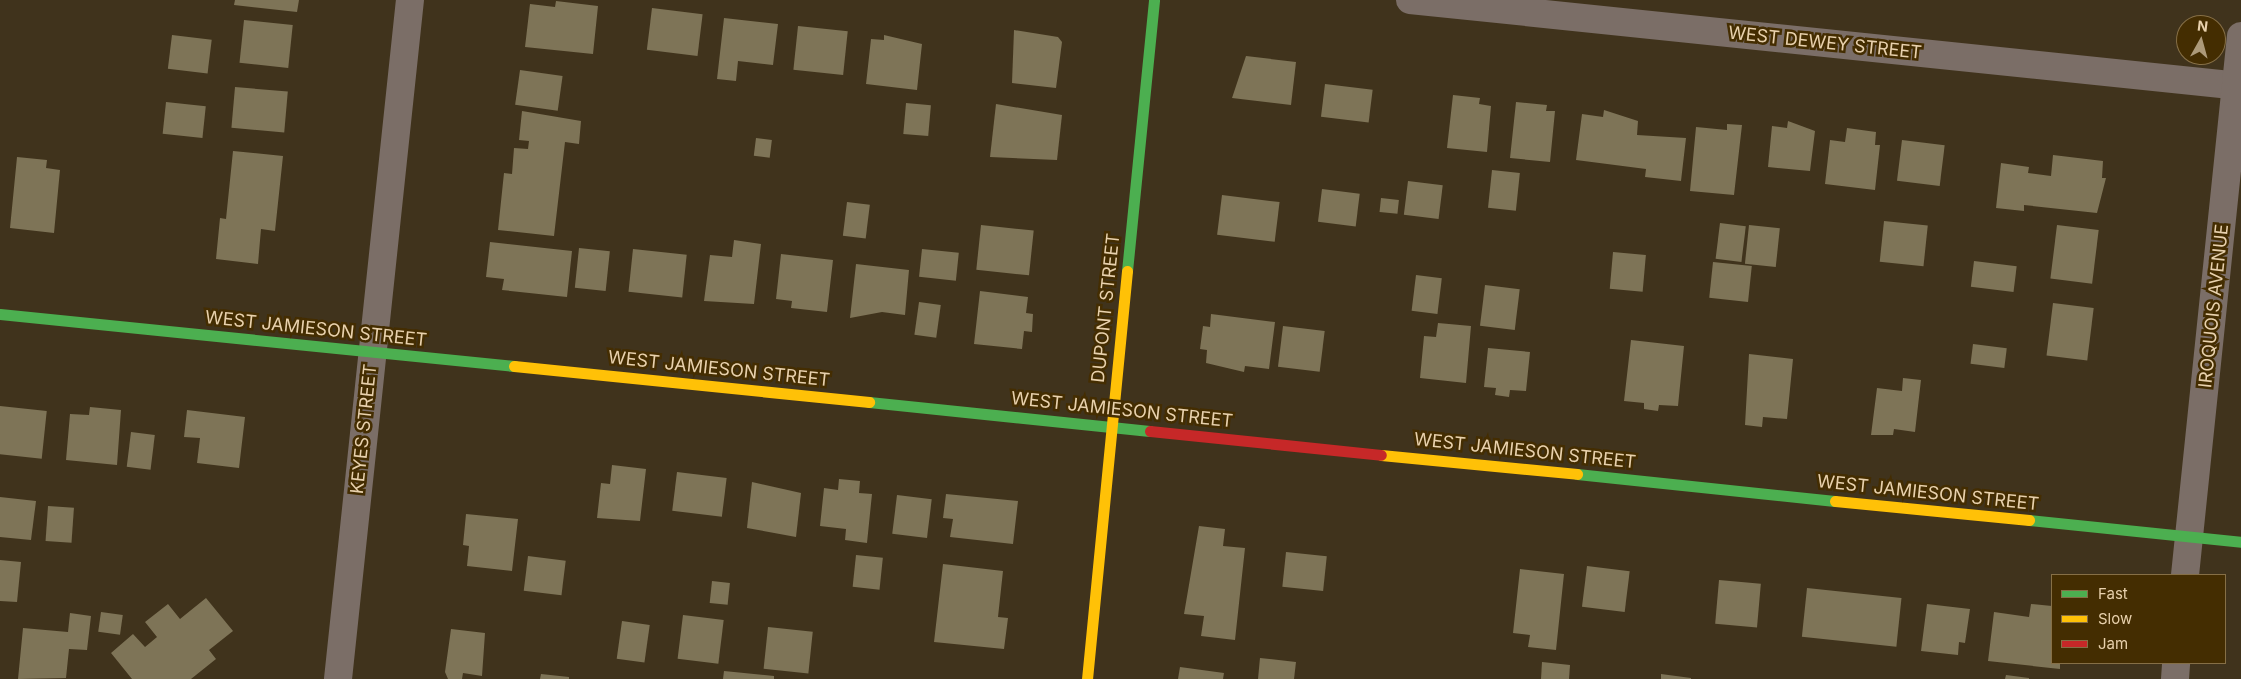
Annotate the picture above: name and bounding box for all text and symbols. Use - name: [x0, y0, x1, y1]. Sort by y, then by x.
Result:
- north arrow: [2176, 15, 2226, 65]
- text: N: [2196, 17, 2209, 35]
- street label: WEST DEWEY STREET: [1727, 22, 1923, 64]
- street label: IROQUOIS AVENUE: [2195, 223, 2233, 389]
- street label: DUPONT STREET: [1087, 232, 1125, 384]
- street label: WEST JAMIESON STREET: [204, 307, 428, 351]
- street label: WEST JAMIESON STREET: [607, 347, 831, 391]
- street label: KEYES STREET: [346, 363, 382, 495]
- street label: WEST JAMIESON STREET: [1010, 388, 1234, 432]
- street label: WEST JAMIESON STREET: [1413, 429, 1637, 473]
- street label: WEST JAMIESON STREET: [1816, 471, 2040, 515]
- legend: [2051, 574, 2226, 664]
- text: Fast: [2098, 584, 2128, 603]
- text: Slow: [2098, 609, 2132, 628]
- text: Jam: [2098, 634, 2128, 653]

